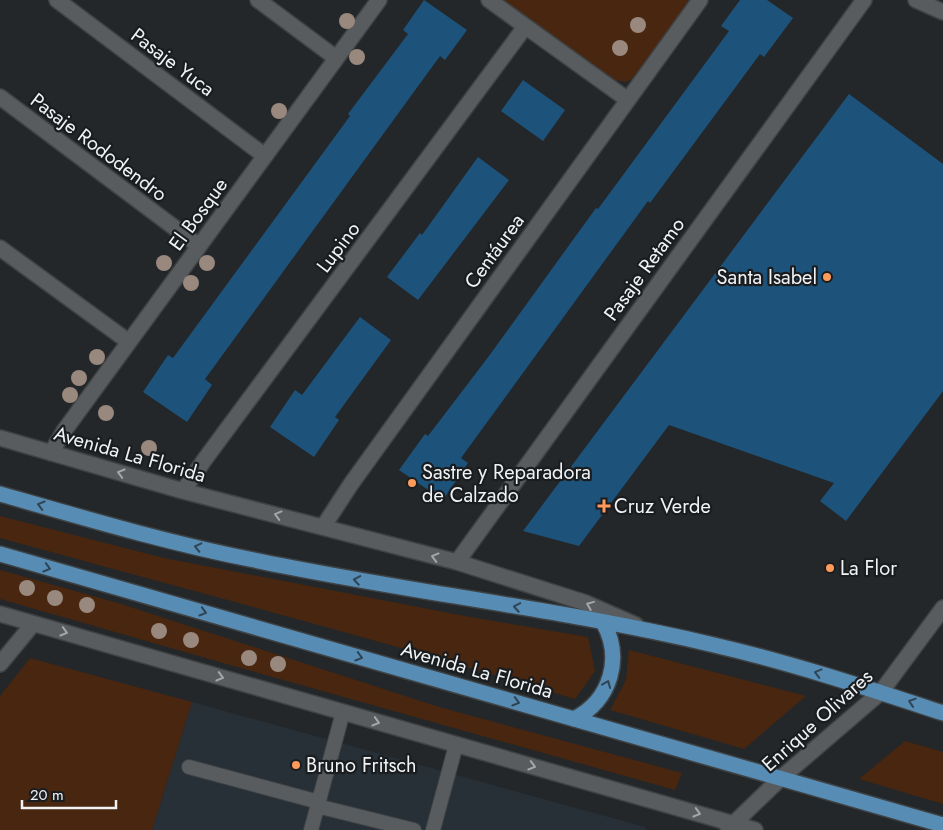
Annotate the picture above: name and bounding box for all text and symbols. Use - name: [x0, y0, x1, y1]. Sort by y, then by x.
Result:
- street label: Pasaje Yuca: [125, 21, 221, 104]
- street label: Pasaje Rododendro: [24, 86, 173, 209]
- street label: El Bosque: [162, 172, 235, 257]
- street label: Centáurea: [457, 208, 531, 295]
- street label: Pasaje Retamo: [597, 212, 692, 327]
- street label: Lupino: [310, 216, 367, 279]
- place label: Santa Isabel: [717, 263, 817, 292]
- marker: Santa Isabel: [821, 271, 833, 283]
- street label: Avenida La Florida: [50, 419, 209, 490]
- place label: Sastre y Reparadora de Calzado: [422, 458, 591, 510]
- one-way arrow: [118, 468, 126, 478]
- marker: Sastre y Reparadora de Calzado: [406, 477, 418, 489]
- place label: Cruz Verde: [614, 492, 711, 521]
- marker: Cruz Verde: [598, 500, 610, 512]
- one-way arrow: [37, 501, 45, 511]
- one-way arrow: [275, 511, 283, 521]
- one-way arrow: [193, 543, 202, 553]
- one-way arrow: [432, 552, 440, 562]
- place label: La Flor: [840, 554, 897, 583]
- one-way arrow: [42, 562, 50, 572]
- marker: La Flor: [824, 562, 836, 574]
- one-way arrow: [352, 575, 361, 586]
- one-way arrow: [586, 601, 595, 612]
- one-way arrow: [513, 602, 521, 612]
- one-way arrow: [198, 607, 207, 617]
- one-way arrow: [59, 627, 67, 637]
- street label: Avenida La Florida: [397, 635, 556, 706]
- one-way arrow: [355, 651, 364, 662]
- street label: Enrique Olivares: [755, 663, 879, 778]
- one-way arrow: [813, 668, 822, 679]
- one-way arrow: [215, 672, 224, 682]
- one-way arrow: [601, 681, 611, 689]
- one-way arrow: [511, 696, 519, 706]
- one-way arrow: [908, 698, 917, 708]
- one-way arrow: [372, 716, 380, 726]
- place label: Bruno Fritsch: [306, 751, 417, 780]
- marker: Bruno Fritsch: [290, 759, 302, 771]
- one-way arrow: [528, 761, 536, 771]
- scale bar: [22, 778, 116, 810]
- text: 20 m: [30, 784, 64, 806]
- one-way arrow: [693, 808, 701, 818]

